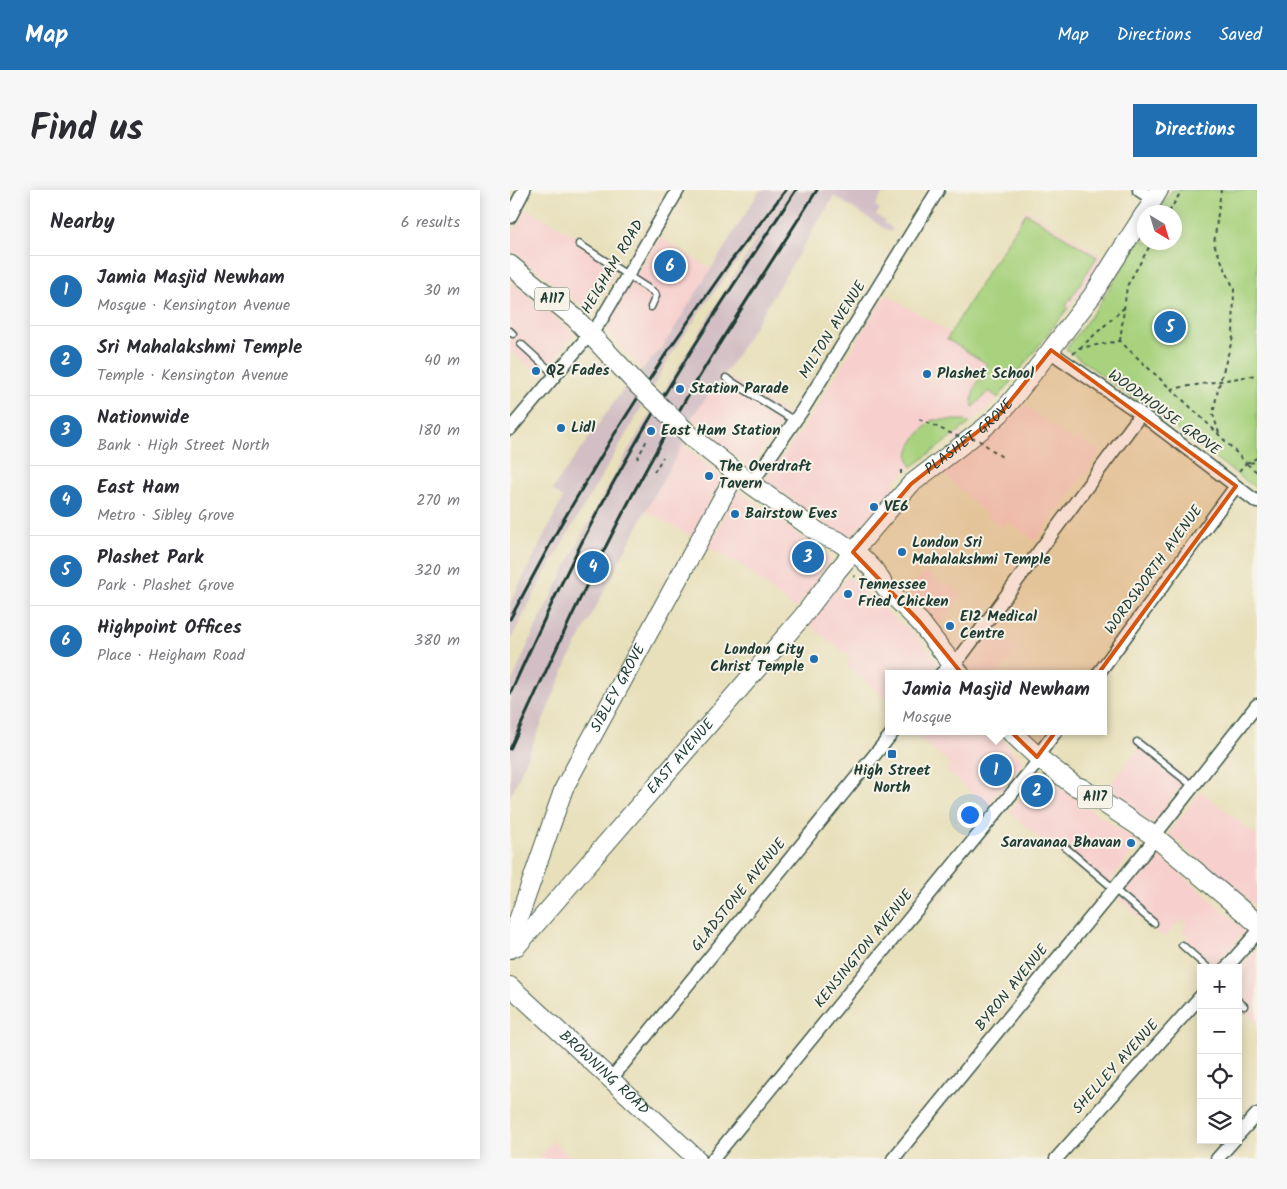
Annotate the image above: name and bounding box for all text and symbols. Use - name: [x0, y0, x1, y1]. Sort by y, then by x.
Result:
- text: Map: [25, 16, 68, 55]
- text: Map: [1057, 21, 1089, 50]
- text: Directions: [1117, 21, 1191, 50]
- text: Saved: [1219, 21, 1262, 50]
- text: Find us: [30, 102, 143, 158]
- button: Directions: [1133, 104, 1257, 157]
- north arrow: [1137, 205, 1182, 250]
- text: Nearby: [50, 206, 115, 239]
- text: 6 results: [401, 210, 460, 235]
- street label: HEIGHAM ROAD: [575, 215, 651, 319]
- pin: 6: [654, 247, 686, 285]
- text: Jamia Masjid Newham: [97, 263, 285, 293]
- street label: MILTON AVENUE: [793, 275, 873, 384]
- text: 1: [64, 278, 68, 303]
- text: 30 m: [424, 278, 460, 303]
- road number: A117: [534, 288, 570, 310]
- text: Mosque · Kensington Avenue: [97, 293, 290, 318]
- pin: 5: [1154, 308, 1186, 346]
- text: Sri Mahalakshmi Temple: [97, 333, 302, 363]
- text: 2: [61, 348, 71, 373]
- text: 40 m: [424, 348, 460, 373]
- place label: QZ Fades: [546, 359, 610, 383]
- place label: Plashet School: [937, 362, 1034, 386]
- text: Temple · Kensington Avenue: [97, 363, 288, 388]
- street label: WOODHOUSE GROVE: [1102, 364, 1227, 463]
- marker: QZ Fades: [530, 365, 542, 377]
- marker: Plashet School: [921, 368, 933, 380]
- place label: Station Parade: [690, 377, 789, 401]
- marker: Station Parade: [674, 383, 686, 395]
- street label: PLASHET GROVE: [920, 392, 1021, 481]
- text: Nationwide: [97, 403, 189, 433]
- place label: Lidl: [571, 416, 595, 440]
- text: 3: [62, 418, 70, 443]
- text: 180 m: [418, 418, 460, 443]
- place label: East Ham Station: [661, 419, 780, 443]
- marker: Lidl: [555, 422, 567, 434]
- marker: East Ham Station: [645, 425, 657, 437]
- text: Bank · High Street North: [97, 433, 270, 458]
- place label: The Overdraft Tavern: [719, 455, 812, 496]
- marker: The Overdraft Tavern: [703, 470, 715, 482]
- text: East Ham: [97, 473, 180, 503]
- text: 4: [62, 488, 70, 513]
- text: 270 m: [416, 488, 460, 513]
- place label: VE6: [884, 495, 908, 519]
- street label: WORDSWORTH AVENUE: [1099, 499, 1210, 640]
- marker: VE6: [868, 501, 880, 513]
- place label: Bairstow Eves: [745, 502, 837, 526]
- text: Metro · Sibley Grove: [97, 503, 234, 528]
- marker: Bairstow Eves: [729, 508, 741, 520]
- place label: London Sri Mahalakshmi Temple: [912, 531, 1051, 572]
- pin: 3: [792, 538, 824, 576]
- text: Plashet Park: [97, 543, 203, 573]
- marker: London Sri Mahalakshmi Temple: [896, 546, 908, 558]
- pin: 4: [577, 548, 609, 586]
- text: 5: [62, 558, 70, 583]
- text: 320 m: [414, 558, 460, 583]
- text: Park · Plashet Grove: [97, 573, 234, 598]
- place label: Tennessee Fried Chicken: [858, 573, 949, 614]
- marker: Tennessee Fried Chicken: [842, 588, 854, 600]
- place label: E12 Medical Centre: [960, 605, 1037, 646]
- text: Highpoint Offices: [97, 613, 242, 643]
- marker: E12 Medical Centre: [944, 620, 956, 632]
- text: 6: [62, 628, 70, 653]
- text: 380 m: [414, 628, 460, 653]
- place label: London City Christ Temple: [710, 638, 805, 679]
- street label: SIBLEY GROVE: [584, 639, 653, 737]
- text: Place · Heigham Road: [97, 643, 245, 668]
- marker: London City Christ Temple: [808, 653, 820, 665]
- popup: [885, 670, 1107, 735]
- text: Jamia Masjid Newham: [902, 675, 1090, 705]
- text: Mosque: [902, 705, 951, 730]
- street label: EAST AVENUE: [641, 713, 722, 800]
- marker: High Street North: [886, 748, 898, 760]
- pin: 1: [980, 751, 1012, 789]
- place label: High Street North: [854, 759, 931, 800]
- pin: 2: [1021, 772, 1053, 810]
- road number: A117: [1078, 786, 1112, 808]
- your location: [957, 802, 983, 828]
- place label: Saravanaa Bhavan: [1001, 831, 1121, 855]
- street label: GLADSTONE AVENUE: [686, 832, 793, 957]
- marker: Saravanaa Bhavan: [1125, 837, 1137, 849]
- street label: KENSINGTON AVENUE: [808, 883, 920, 1014]
- street label: BYRON AVENUE: [969, 938, 1055, 1037]
- map controls: [1197, 964, 1242, 1144]
- button: +: [1197, 964, 1242, 1009]
- button: −: [1197, 1009, 1242, 1054]
- street label: SHELLEY AVENUE: [1067, 1013, 1166, 1120]
- street label: BROWNING ROAD: [553, 1025, 655, 1121]
- button: locate: [1197, 1054, 1242, 1099]
- button: layers: [1197, 1099, 1242, 1144]

